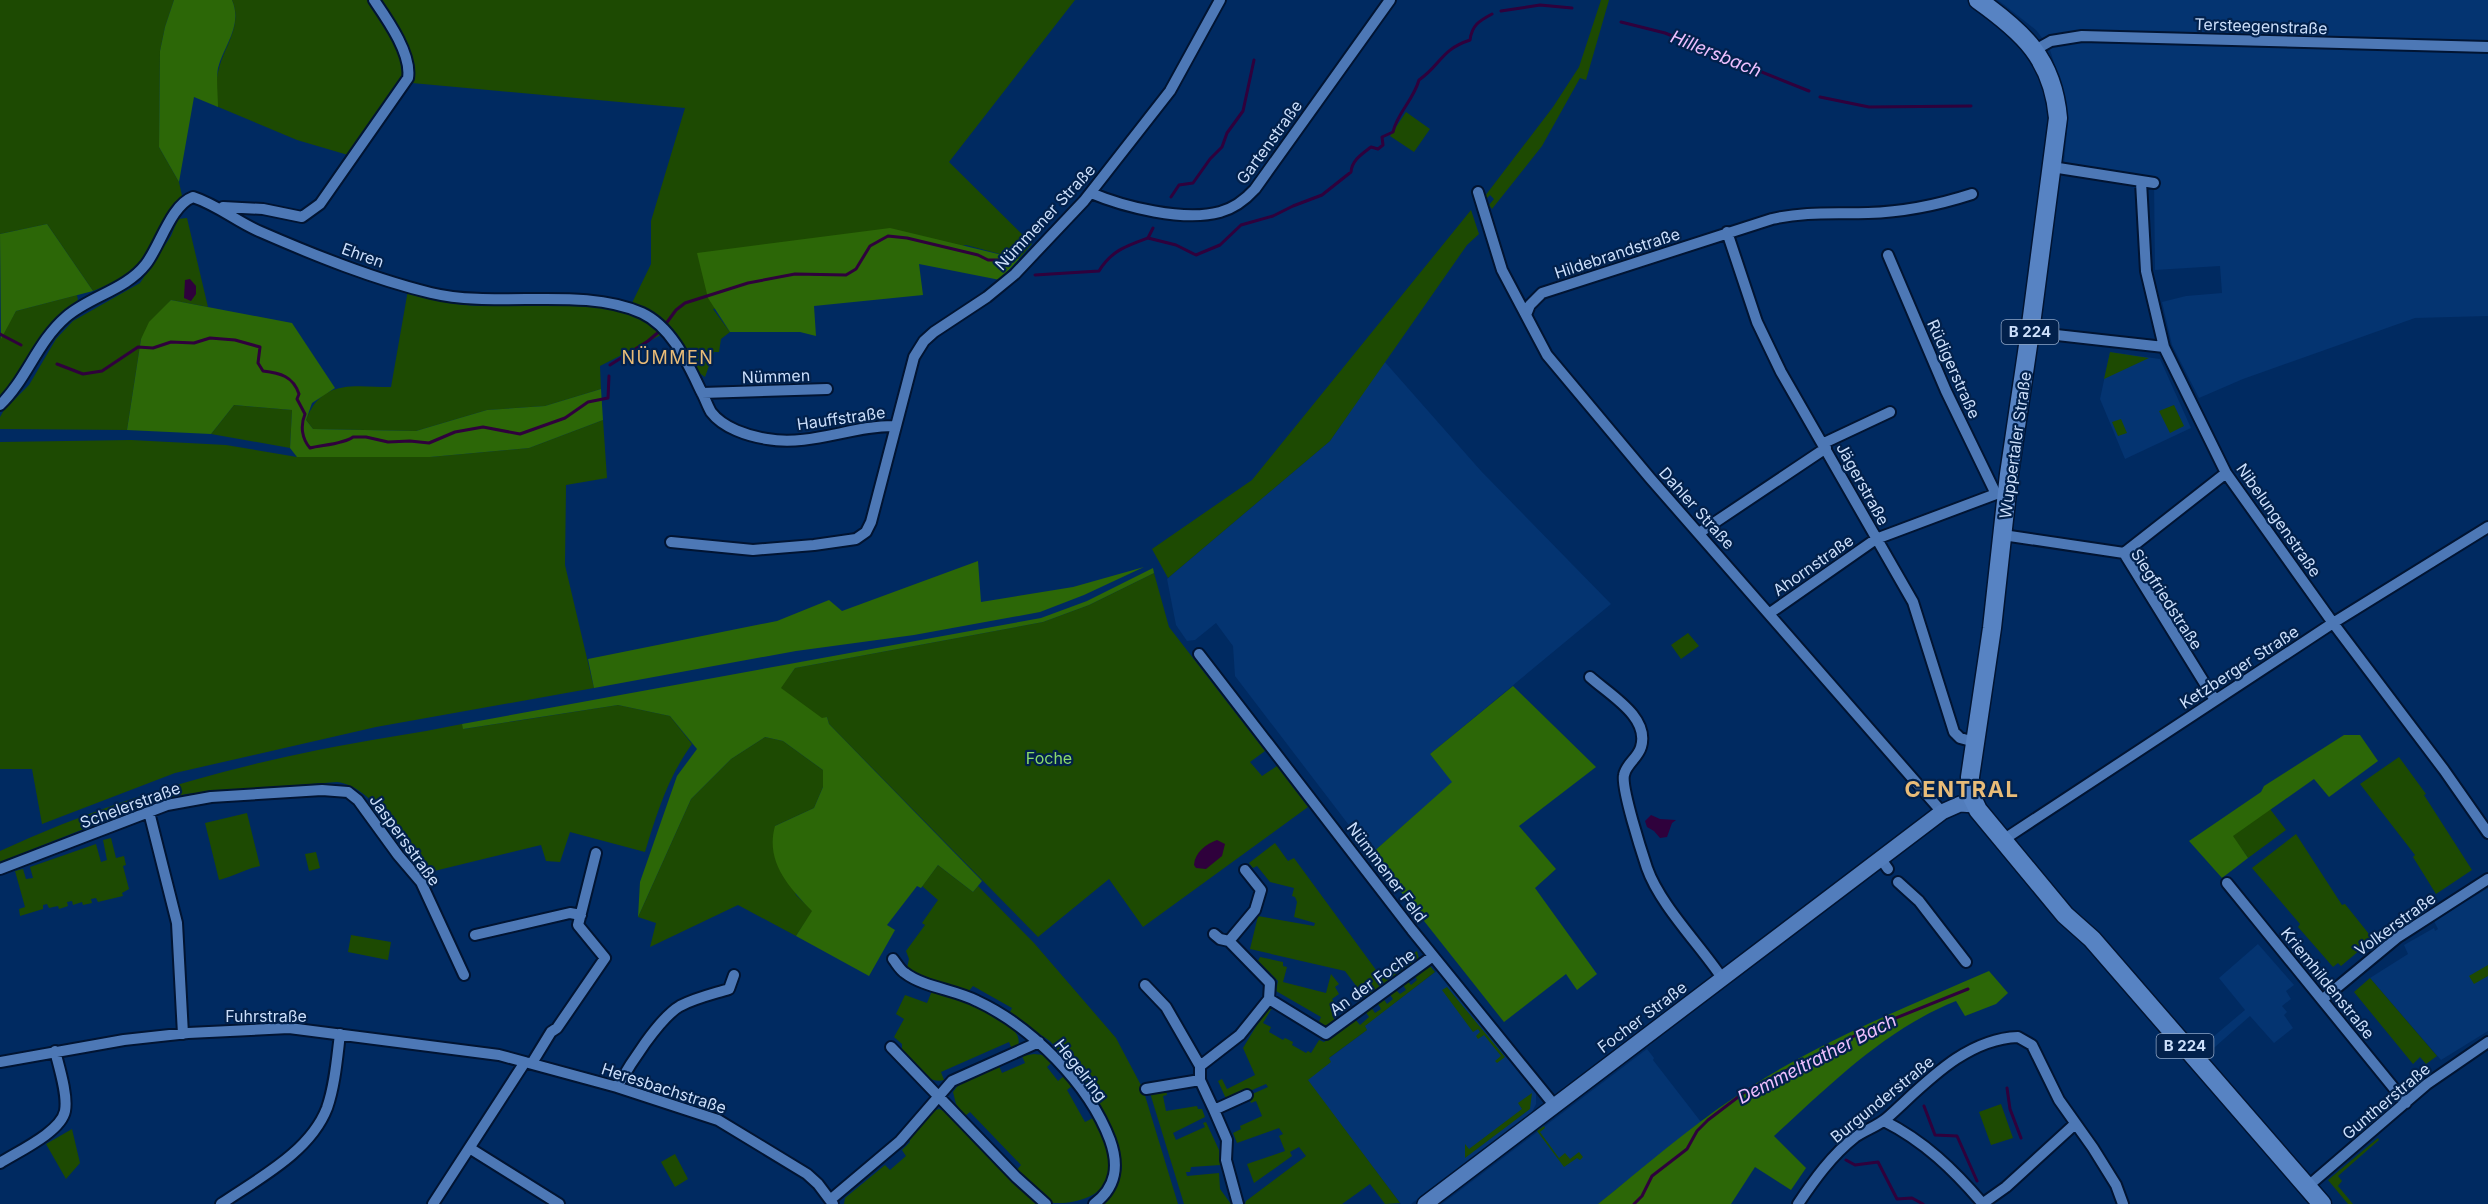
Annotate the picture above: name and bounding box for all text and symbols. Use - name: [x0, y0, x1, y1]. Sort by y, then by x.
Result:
- street label: Tersteegenstraße: [2194, 14, 2328, 38]
- water label: Hillersbach: [1668, 26, 1765, 81]
- street label: Gartenstraße: [1232, 96, 1306, 188]
- street label: Nümmener Straße: [991, 160, 1099, 274]
- street label: Hildebrandstraße: [1552, 223, 1682, 283]
- street label: Ehren: [339, 238, 387, 272]
- street label: Rüdigerstraße: [1923, 316, 1985, 422]
- road number: B 224: [2002, 320, 2058, 344]
- district label: NÜMMEN: [622, 346, 714, 368]
- street label: Nümmen: [742, 365, 810, 387]
- street label: Wuppertaler Straße: [1995, 370, 2035, 520]
- street label: Hauffstraße: [796, 402, 886, 434]
- street label: Jägerstraße: [1832, 439, 1894, 529]
- street label: Nibelungenstraße: [2232, 459, 2326, 581]
- street label: Dahler Straße: [1655, 463, 1739, 553]
- street label: Ahornstraße: [1769, 530, 1857, 600]
- street label: Siegfriedstraße: [2127, 545, 2207, 653]
- street label: Ketzberger Straße: [2176, 621, 2302, 713]
- park label: Foche: [1026, 748, 1072, 768]
- district label: CENTRAL: [1905, 776, 2019, 802]
- street label: Schelerstraße: [77, 778, 183, 832]
- street label: Jaspersstraße: [365, 790, 445, 890]
- street label: Nümmener Feld: [1343, 818, 1431, 926]
- street label: Volkerstraße: [2351, 888, 2439, 960]
- street label: Kriemhildenstraße: [2277, 923, 2379, 1043]
- street label: An der Foche: [1325, 944, 1419, 1020]
- street label: Focher Straße: [1593, 977, 1691, 1057]
- street label: Fuhrstraße: [225, 1006, 307, 1026]
- water label: Demmeltrather Bach: [1734, 1009, 1900, 1108]
- road number: B 224: [2156, 1034, 2214, 1058]
- street label: Hegelring: [1050, 1035, 1112, 1105]
- street label: Burgunderstraße: [1826, 1051, 1938, 1147]
- street label: Heresbachstraße: [599, 1058, 729, 1118]
- street label: Guntherstraße: [2338, 1058, 2434, 1144]

